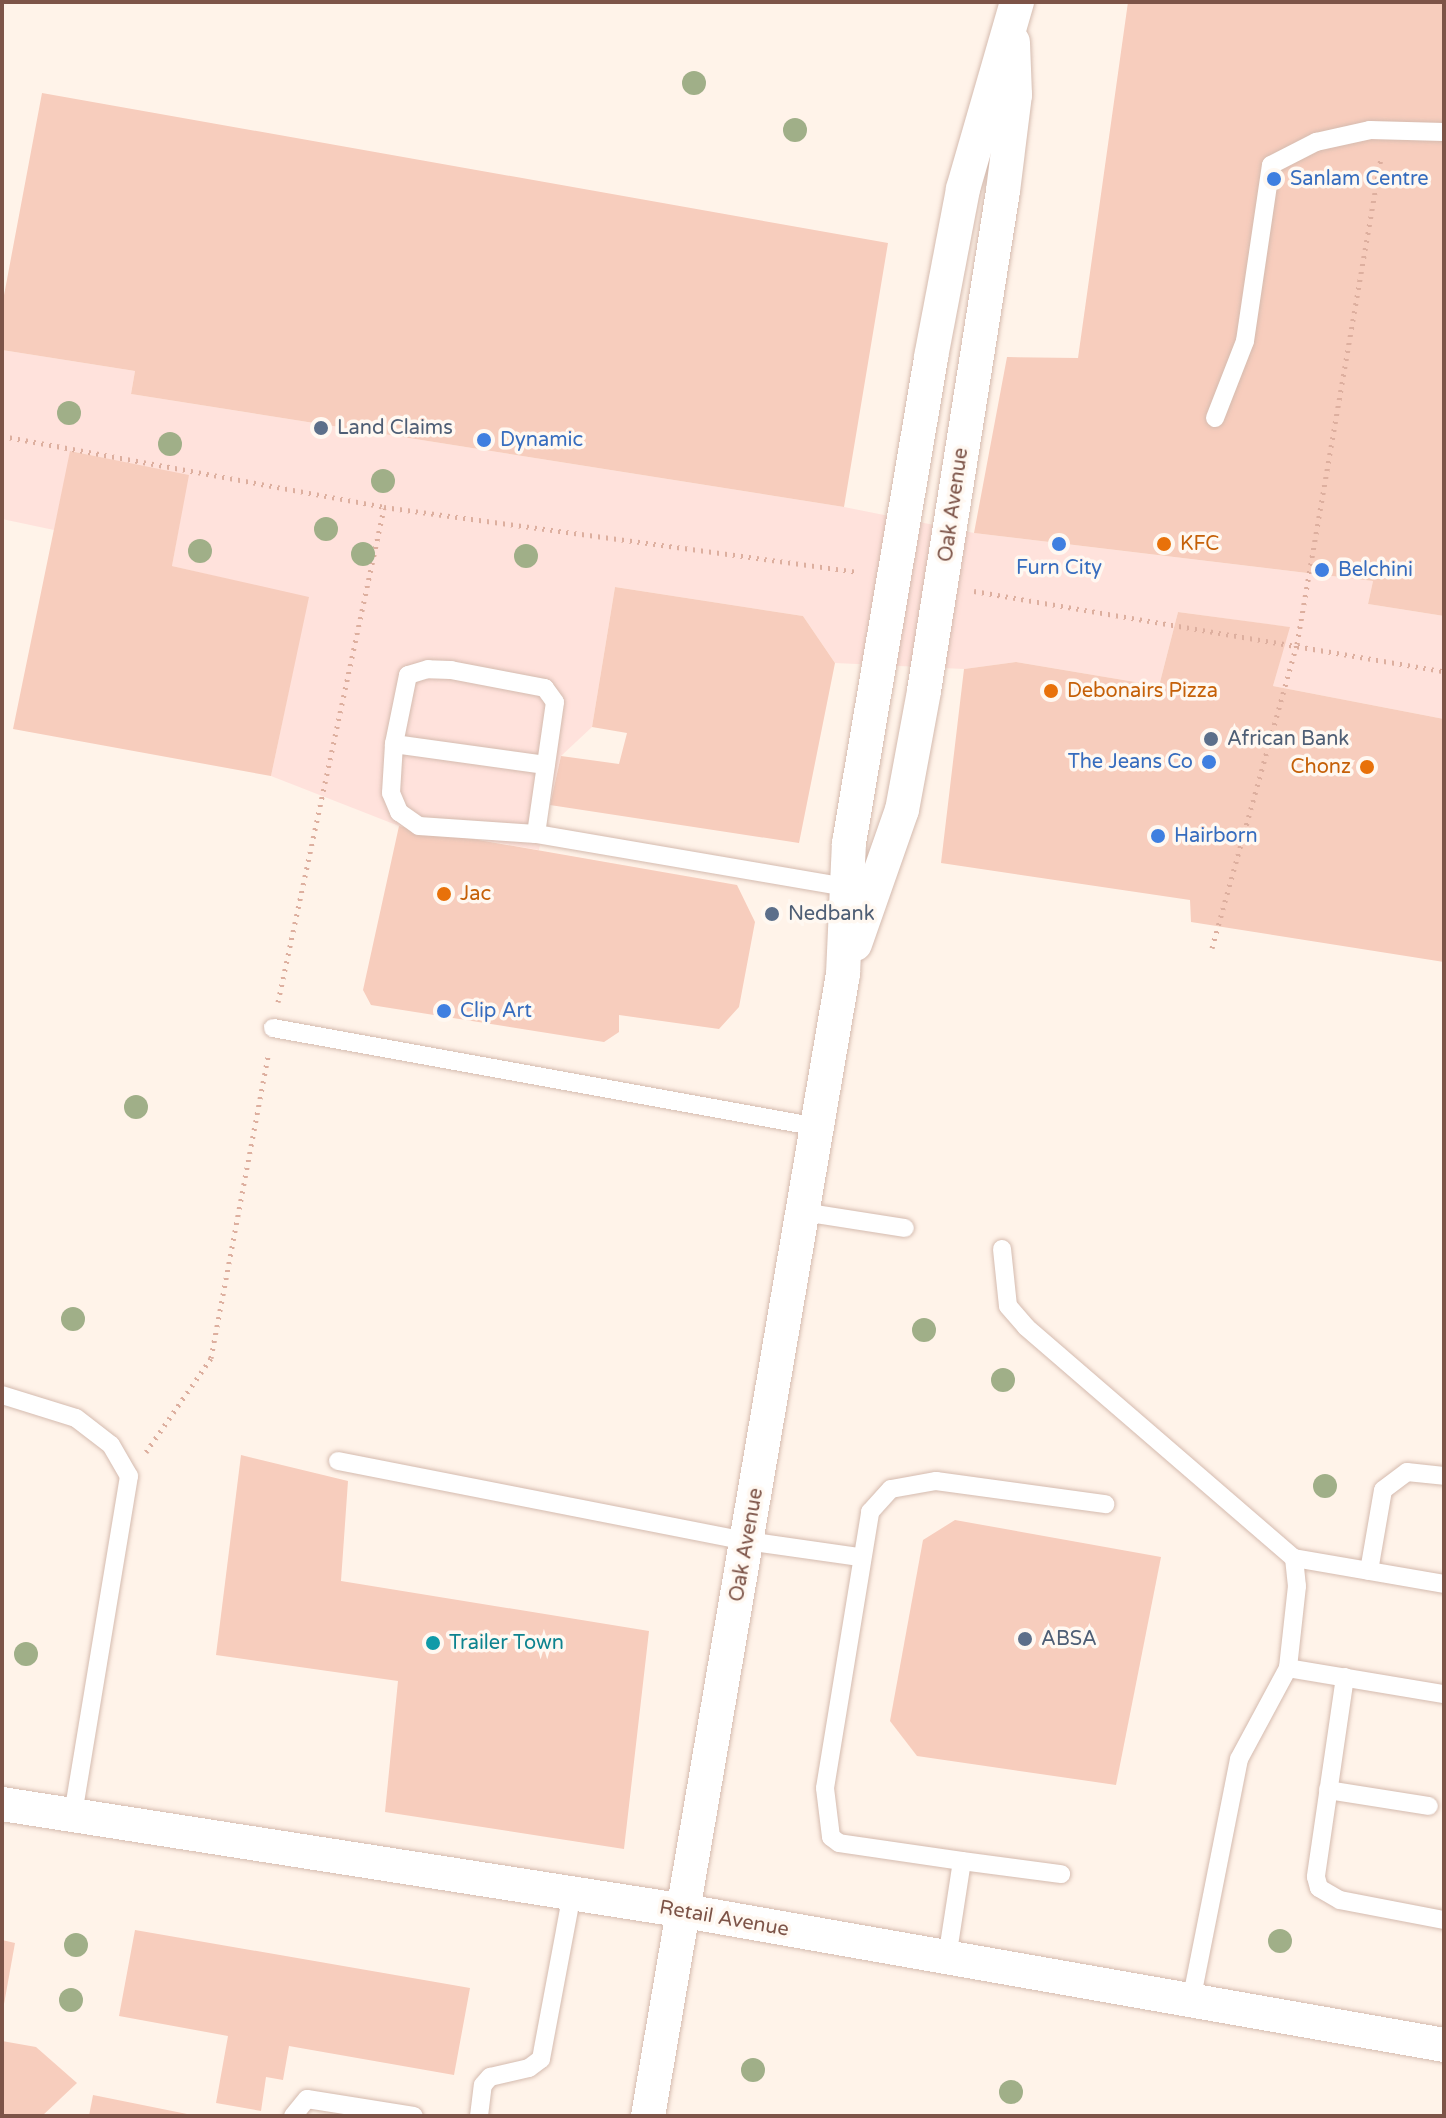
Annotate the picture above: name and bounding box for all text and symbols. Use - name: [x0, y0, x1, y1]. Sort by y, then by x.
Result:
- place label: Sanlam Centre: [1290, 167, 1429, 191]
- marker: Sanlam Centre: [1265, 170, 1283, 188]
- place label: Land Claims: [337, 416, 453, 440]
- marker: Land Claims: [312, 419, 330, 437]
- place label: Dynamic: [500, 428, 583, 452]
- marker: Dynamic: [475, 431, 493, 449]
- street label: Oak Avenue: [934, 446, 974, 564]
- place label: KFC: [1180, 532, 1219, 556]
- marker: Furn City: [1050, 535, 1068, 553]
- marker: KFC: [1155, 535, 1173, 553]
- place label: Furn City: [1016, 556, 1102, 580]
- place label: Belchini: [1338, 558, 1413, 582]
- marker: Belchini: [1313, 561, 1331, 579]
- place label: Debonairs Pizza: [1067, 679, 1218, 703]
- marker: Debonairs Pizza: [1042, 682, 1060, 700]
- place label: African Bank: [1227, 727, 1349, 751]
- marker: African Bank: [1202, 730, 1220, 748]
- place label: The Jeans Co: [1068, 750, 1193, 774]
- marker: The Jeans Co: [1200, 753, 1218, 771]
- place label: Chonz: [1291, 755, 1351, 779]
- marker: Chonz: [1358, 758, 1376, 776]
- place label: Hairborn: [1174, 824, 1258, 848]
- marker: Hairborn: [1149, 827, 1167, 845]
- place label: Jac: [460, 882, 491, 906]
- marker: Jac: [435, 885, 453, 903]
- place label: Nedbank: [788, 902, 875, 926]
- marker: Nedbank: [763, 905, 781, 923]
- place label: Clip Art: [460, 999, 532, 1023]
- marker: Clip Art: [435, 1002, 453, 1020]
- street label: Oak Avenue: [725, 1486, 769, 1604]
- place label: ABSA: [1041, 1627, 1097, 1651]
- marker: ABSA: [1016, 1630, 1034, 1648]
- place label: Trailer Town: [449, 1631, 564, 1655]
- marker: Trailer Town: [424, 1634, 442, 1652]
- street label: Retail Avenue: [657, 1896, 791, 1942]

